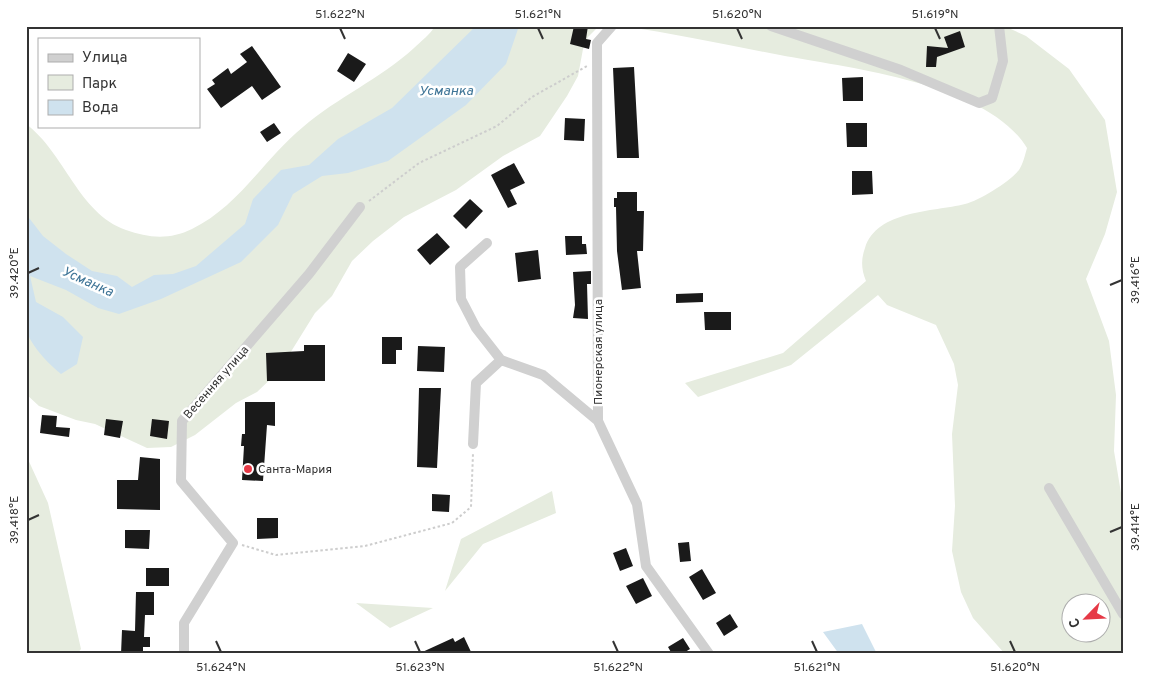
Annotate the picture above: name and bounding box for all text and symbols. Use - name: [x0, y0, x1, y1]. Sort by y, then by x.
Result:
- text: 51.622°N: [315, 7, 365, 23]
- text: 51.621°N: [515, 7, 561, 23]
- text: 51.620°N: [712, 7, 762, 23]
- text: 51.619°N: [912, 7, 958, 23]
- legend: [38, 38, 200, 128]
- text: Улица: [82, 49, 127, 68]
- text: Парк: [82, 75, 117, 94]
- water label: Усманка: [419, 83, 474, 100]
- text: Вода: [82, 99, 118, 118]
- text: 39.420°E: [7, 247, 23, 299]
- text: 39.416°E: [1128, 256, 1144, 304]
- water label: Усманка: [59, 264, 116, 302]
- street label: Пионерская улица: [591, 299, 607, 405]
- street label: Весенняя улица: [181, 343, 253, 423]
- place label: Санта-Мария: [258, 462, 332, 478]
- marker: Санта-Мария: [242, 463, 254, 475]
- text: 39.418°E: [7, 496, 23, 544]
- text: 39.414°E: [1128, 503, 1144, 551]
- north arrow: [1062, 592, 1112, 642]
- text: С: [1066, 615, 1085, 630]
- text: 51.624°N: [196, 660, 246, 676]
- text: 51.623°N: [395, 660, 445, 676]
- text: 51.622°N: [593, 660, 643, 676]
- text: 51.621°N: [794, 660, 840, 676]
- text: 51.620°N: [990, 660, 1040, 676]

